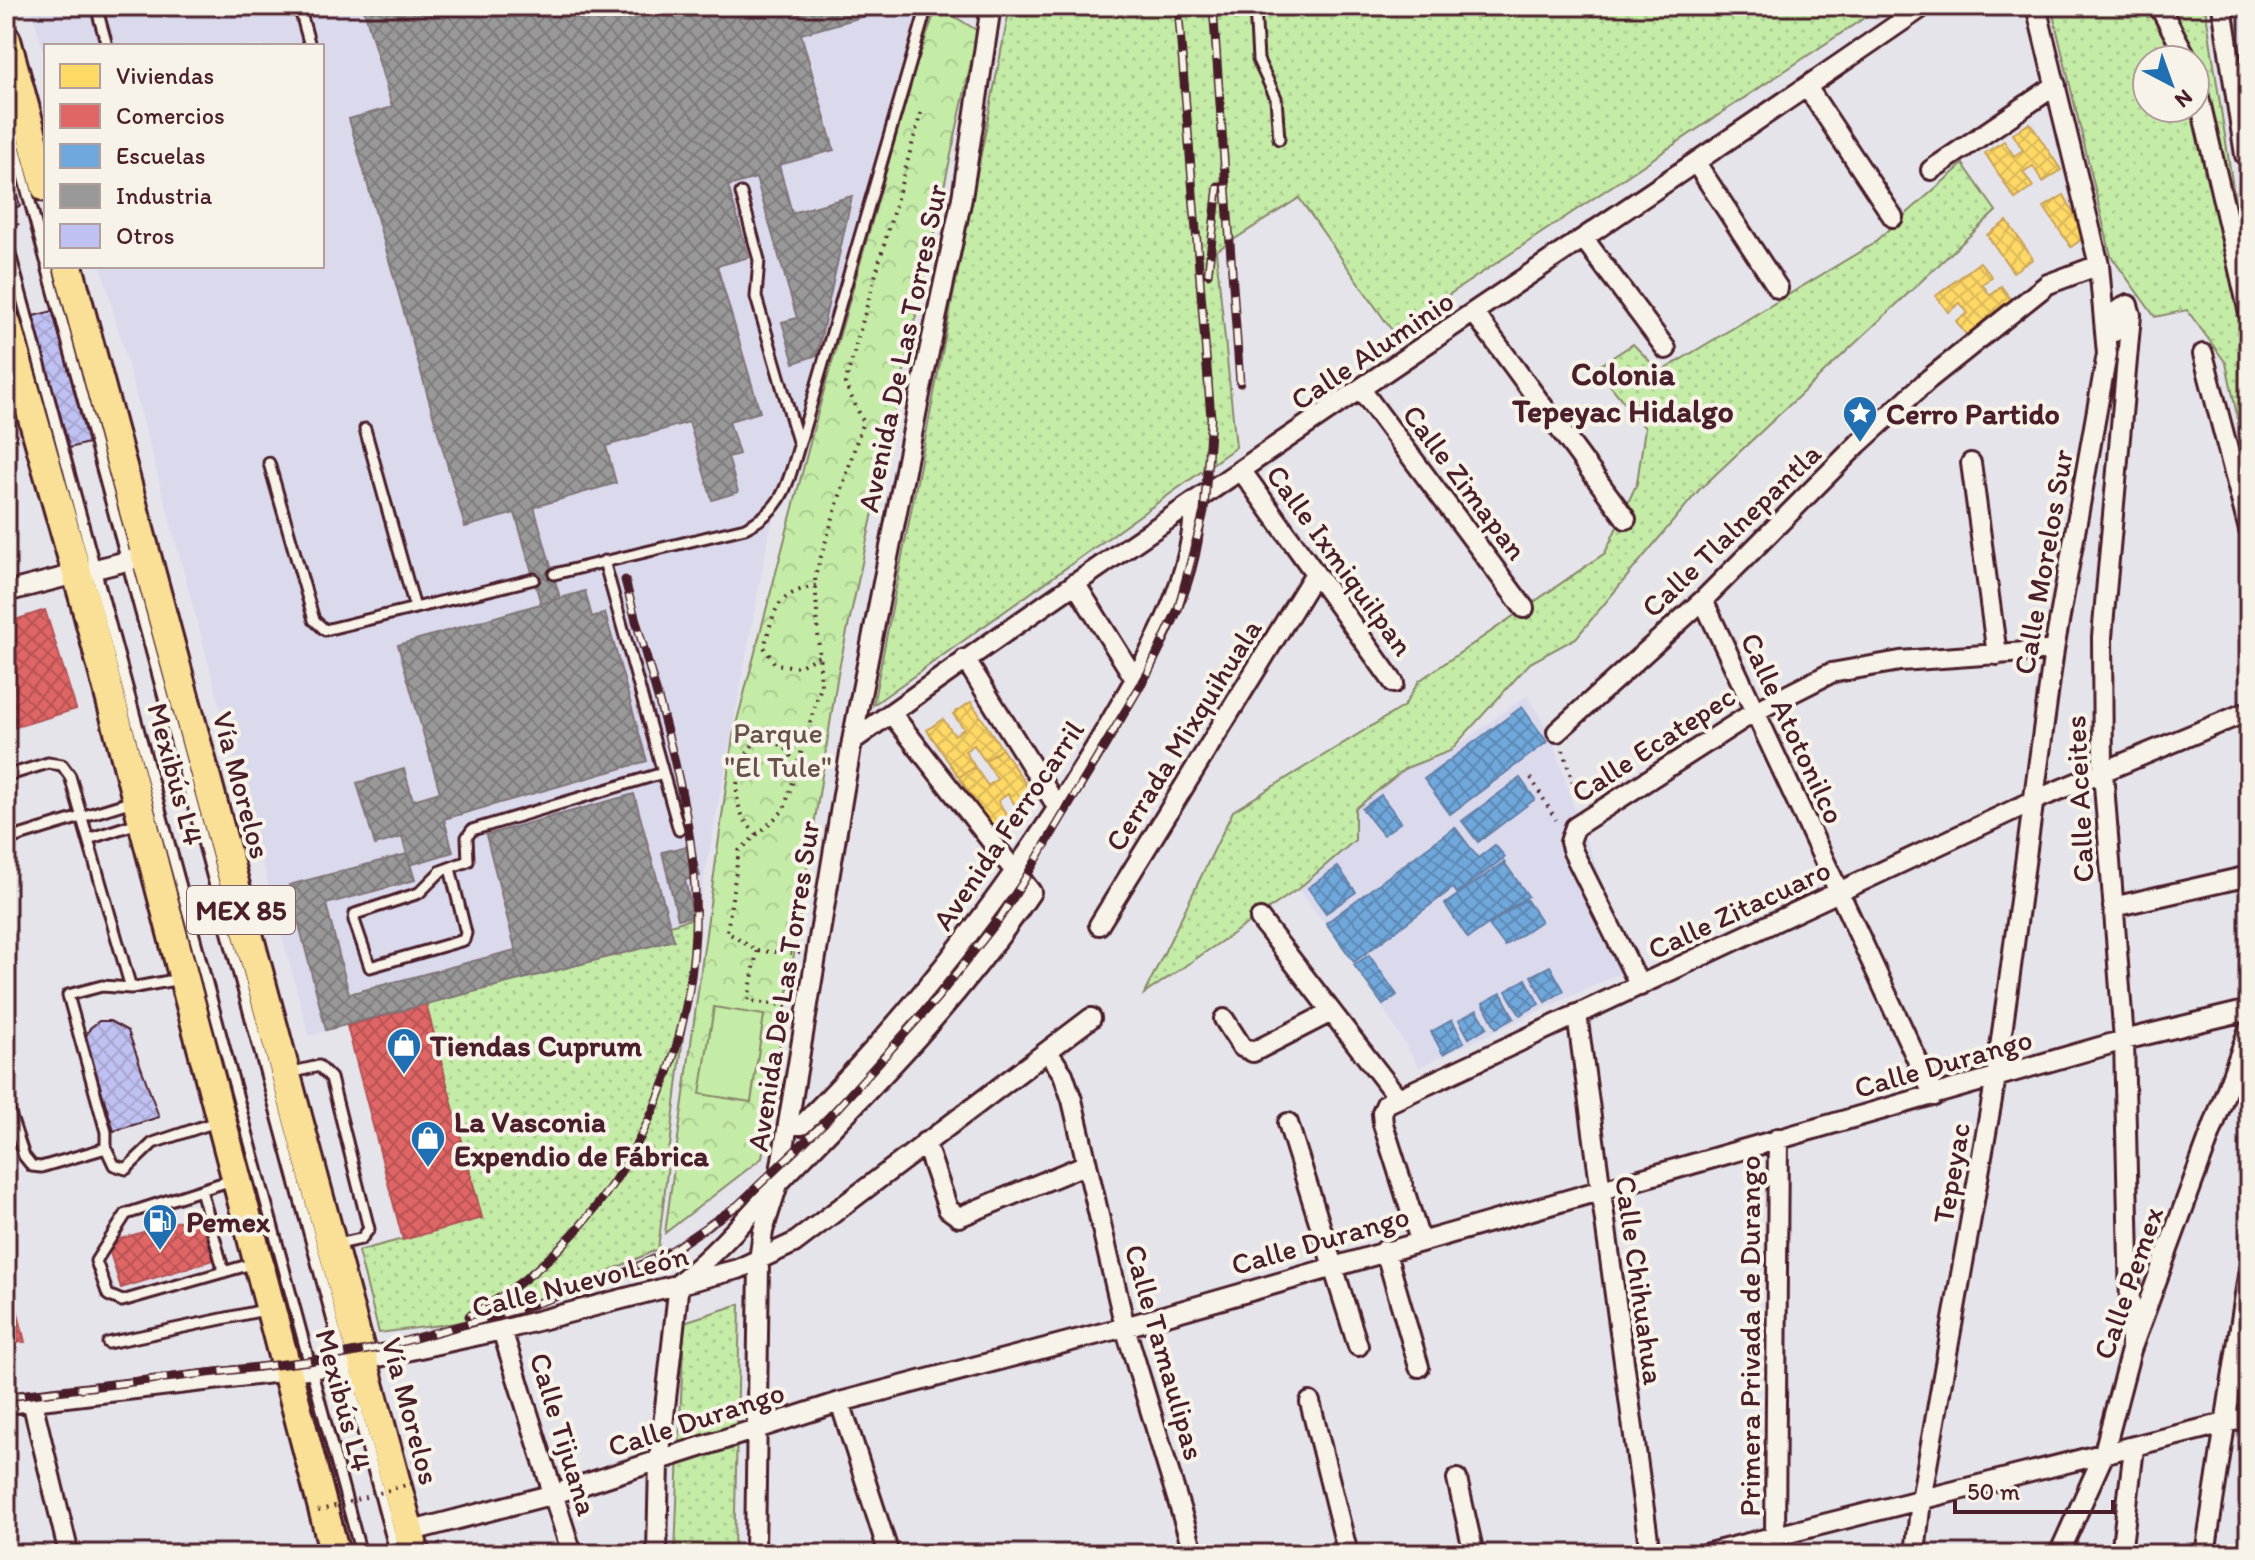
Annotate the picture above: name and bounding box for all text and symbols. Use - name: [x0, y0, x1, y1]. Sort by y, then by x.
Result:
- legend: [44, 44, 324, 268]
- north arrow: [2131, 44, 2211, 124]
- text: Viviendas: [116, 61, 214, 90]
- text: N: [2169, 84, 2198, 114]
- text: Comercios: [116, 101, 225, 130]
- text: Escuelas: [116, 141, 205, 170]
- street label: Avenida De Las Torres Sur: [849, 180, 955, 515]
- text: Industria: [116, 181, 213, 210]
- text: Otros: [116, 221, 175, 250]
- street label: Calle Aluminio: [1283, 282, 1461, 418]
- district label: Colonia Tepeyac Hidalgo: [1511, 355, 1734, 430]
- place icon: Cerro Partido: [1841, 394, 1879, 444]
- place label: Cerro Partido: [1886, 395, 2060, 432]
- street label: Calle Zimapan: [1395, 397, 1535, 567]
- street label: Calle Tlalnepantla: [1633, 435, 1829, 625]
- street label: Calle Morelos Sur: [2005, 447, 2081, 677]
- street label: Calle Ixmiquilpan: [1258, 457, 1422, 663]
- street label: Cerrada Mixquihuala: [1097, 612, 1270, 858]
- street label: Calle Atotonilco: [1733, 626, 1853, 830]
- street label: Calle Ecatepec: [1564, 677, 1742, 811]
- street label: Mexibús L4: [139, 699, 213, 849]
- street label: Vía Morelos: [205, 707, 279, 863]
- street label: Avenida Ferrocarril: [924, 712, 1092, 937]
- park label: Parque "El Tule": [724, 714, 832, 785]
- street label: Calle Aceites: [2056, 715, 2102, 883]
- street label: Avenida De Las Torres Sur: [739, 817, 828, 1154]
- street label: Calle Zitacuaro: [1642, 851, 1836, 967]
- road number: MEX 85: [187, 886, 295, 934]
- street label: Calle Durango: [1850, 1020, 2036, 1106]
- shop icon: Tiendas Cuprum: [385, 1026, 423, 1076]
- place label: Tiendas Cuprum: [429, 1027, 643, 1064]
- place label: La Vasconia Expendio de Fábrica: [454, 1103, 709, 1174]
- shop icon: La Vasconia Expendio de Fábrica: [409, 1119, 447, 1169]
- street label: Tepeyac: [1924, 1120, 1978, 1226]
- street label: Primera Privada de Durango: [1731, 1155, 1768, 1517]
- street label: Calle Chihuahua: [1607, 1173, 1673, 1387]
- street label: Calle Durango: [1227, 1197, 1413, 1283]
- fuel station icon: Pemex: [141, 1202, 179, 1252]
- street label: Calle Pemex: [2085, 1202, 2171, 1364]
- place label: Pemex: [186, 1203, 271, 1240]
- street label: Calle Nuevo León: [468, 1236, 692, 1326]
- street label: Calle Tamaulipas: [1117, 1240, 1213, 1464]
- street label: Mexibús L4: [307, 1325, 381, 1475]
- street label: Vía Morelos: [374, 1333, 448, 1489]
- street label: Calle Tijuana: [522, 1348, 606, 1520]
- street label: Calle Durango: [603, 1373, 789, 1465]
- scale bar: [1955, 1464, 2113, 1514]
- text: 50 m: [1967, 1477, 2020, 1506]

